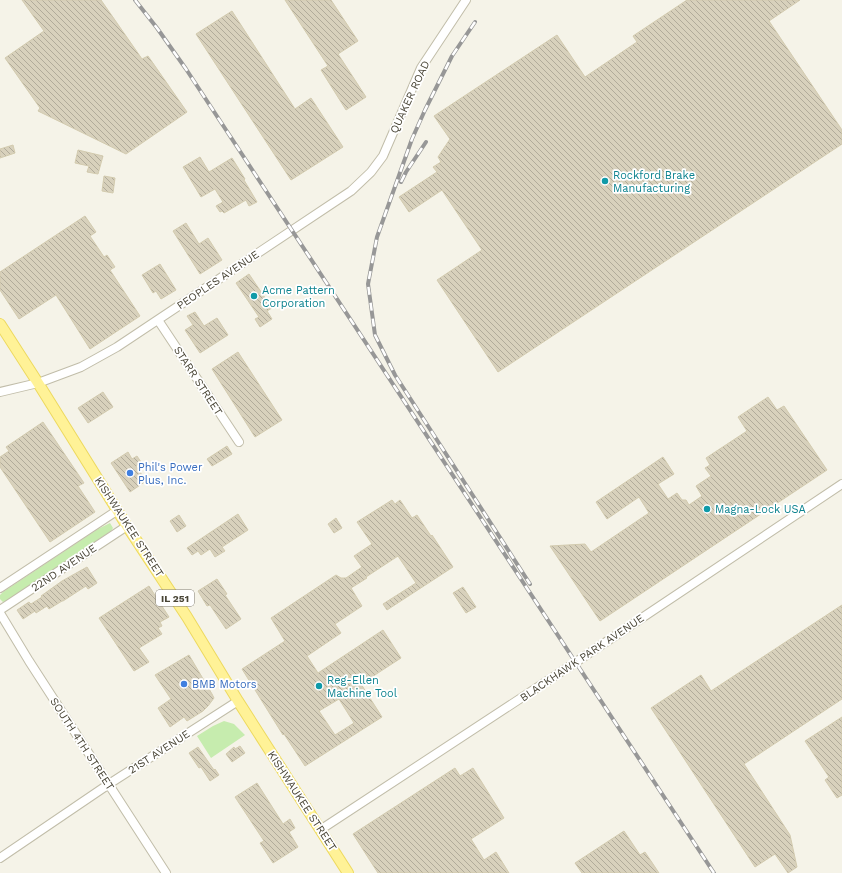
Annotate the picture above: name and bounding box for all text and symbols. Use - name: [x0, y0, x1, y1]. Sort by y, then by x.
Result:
- street label: QUAKER ROAD: [387, 59, 433, 135]
- place label: Rockford Brake Manufacturing: [613, 169, 695, 195]
- marker: Rockford Brake Manufacturing: [600, 176, 610, 186]
- street label: PEOPLES AVENUE: [175, 248, 261, 312]
- place label: Acme Pattern Corporation: [262, 284, 335, 310]
- marker: Acme Pattern Corporation: [249, 291, 259, 301]
- street label: STARR STREET: [171, 344, 225, 418]
- place label: Phil's Power Plus, Inc.: [138, 461, 203, 487]
- marker: Phil's Power Plus, Inc.: [125, 468, 135, 478]
- street label: KISHWAUKEE STREET: [92, 474, 166, 580]
- place label: Magna-Lock USA: [715, 503, 806, 516]
- marker: Magna-Lock USA: [702, 504, 712, 514]
- street label: 22ND AVENUE: [29, 541, 99, 595]
- road number: IL 251: [156, 590, 194, 606]
- street label: BLACKHAWK PARK AVENUE: [518, 612, 646, 704]
- place label: Reg-Ellen Machine Tool: [327, 674, 398, 700]
- place label: BMB Motors: [192, 678, 257, 691]
- marker: BMB Motors: [179, 679, 189, 689]
- marker: Reg-Ellen Machine Tool: [314, 681, 324, 691]
- street label: SOUTH 4TH STREET: [47, 695, 117, 793]
- street label: 21ST AVENUE: [126, 727, 192, 777]
- street label: KISHWAUKEE STREET: [265, 748, 339, 854]

